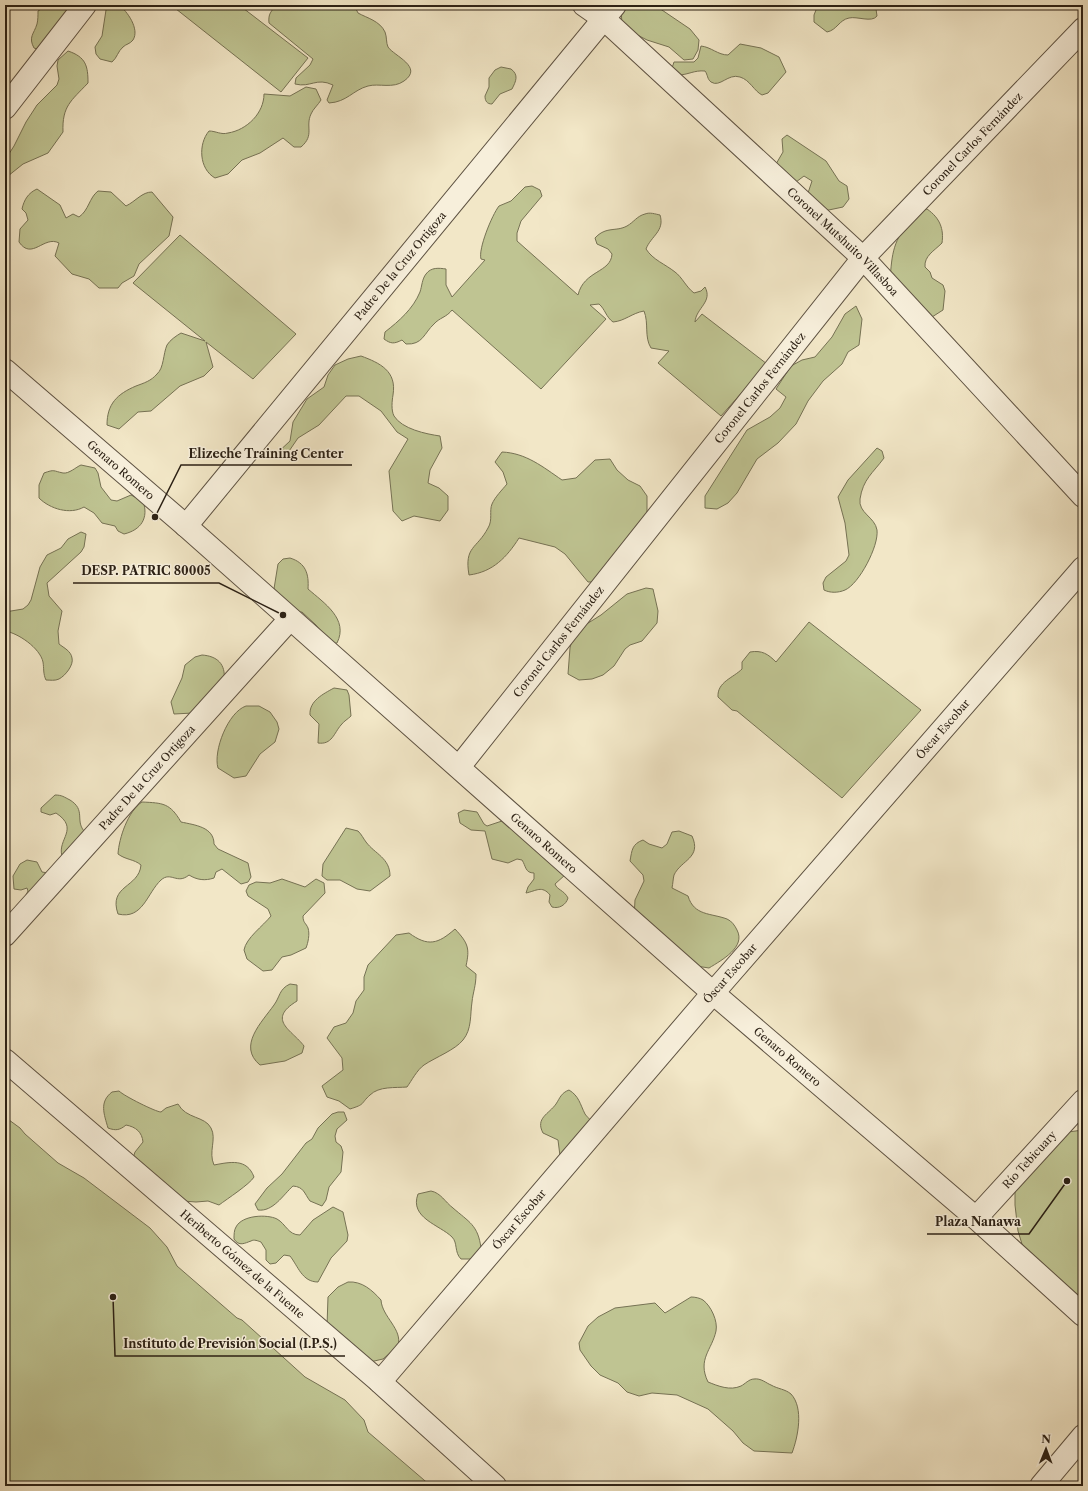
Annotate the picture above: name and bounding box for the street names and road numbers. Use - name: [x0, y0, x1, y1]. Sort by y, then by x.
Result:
- street label: Coronel Carlos Fernández: [920, 89, 1026, 199]
- street label: Coronel Mutshuito Villasboa: [784, 184, 902, 299]
- street label: Padre De la Cruz Ortigoza: [351, 208, 449, 323]
- street label: Coronel Carlos Fernández: [711, 329, 809, 446]
- street label: Genaro Romero: [84, 437, 158, 503]
- street label: Coronel Carlos Fernández: [510, 583, 607, 700]
- street label: Óscar Escobar: [913, 696, 973, 762]
- street label: Padre De la Cruz Ortigoza: [96, 722, 198, 833]
- street label: Genaro Romero: [508, 810, 580, 876]
- street label: Óscar Escobar: [700, 940, 760, 1006]
- street label: Genaro Romero: [751, 1024, 824, 1090]
- street label: Río Tebicuary: [999, 1127, 1060, 1191]
- street label: Óscar Escobar: [489, 1186, 549, 1252]
- street label: Heriberto Gómez de la Fuente: [177, 1207, 308, 1321]

